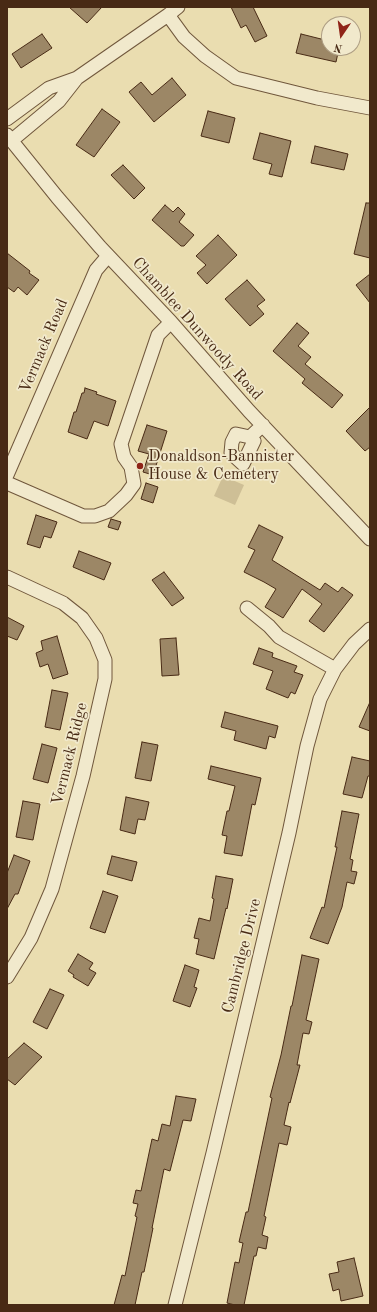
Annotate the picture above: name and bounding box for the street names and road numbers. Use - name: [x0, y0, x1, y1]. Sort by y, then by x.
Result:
- street label: Chamblee Dunwoody Road: [128, 254, 266, 404]
- street label: Vermack Road: [15, 296, 73, 396]
- street label: Vermack Ridge: [48, 701, 92, 807]
- street label: Cambridge Drive: [218, 897, 266, 1015]

